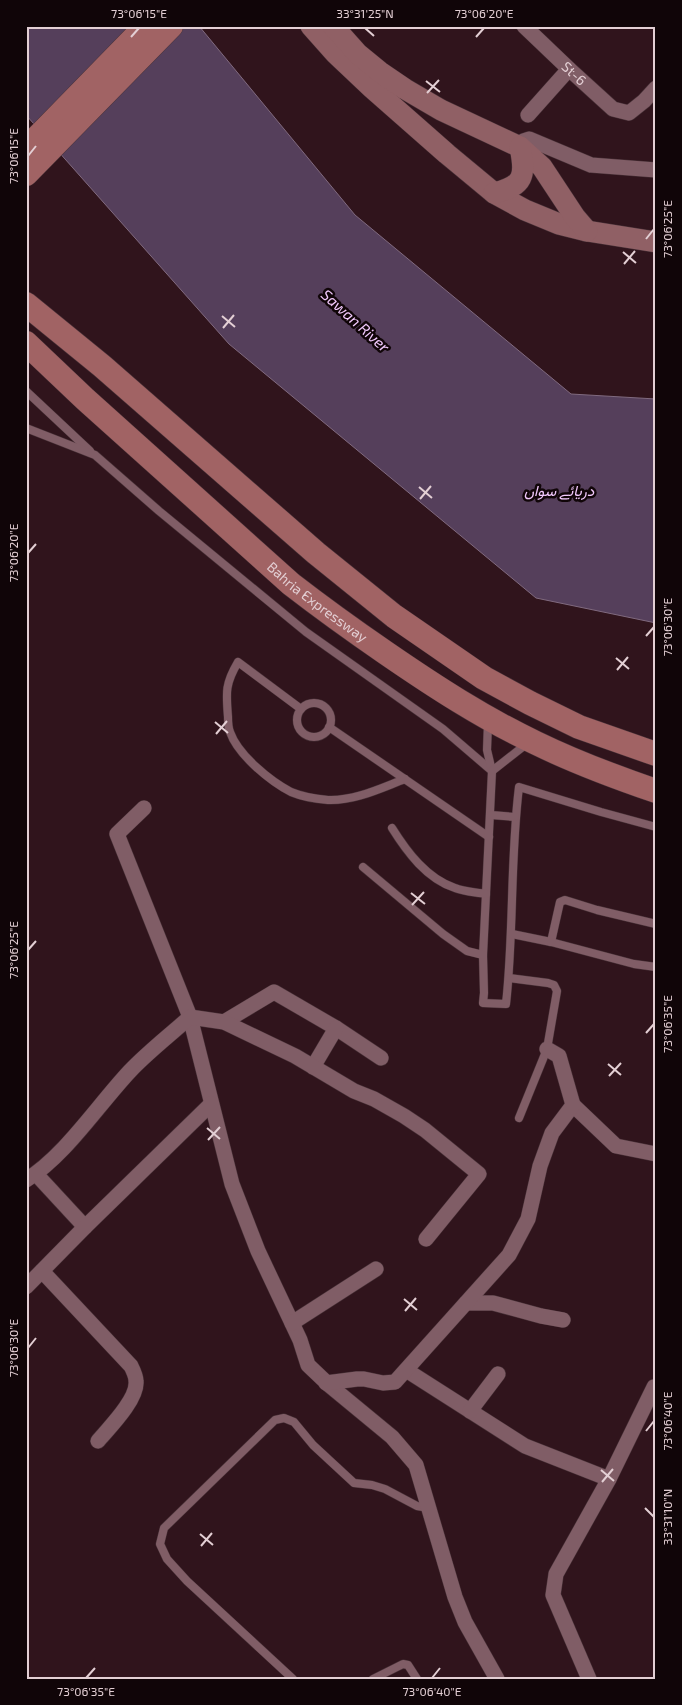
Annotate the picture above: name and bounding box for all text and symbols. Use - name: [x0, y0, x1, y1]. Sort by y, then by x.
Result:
- text: 73°06'15"E: [111, 6, 167, 20]
- text: 33°31'25"N: [336, 6, 394, 20]
- text: 73°06'20"E: [455, 6, 514, 20]
- street label: St-6: [558, 58, 590, 89]
- text: 73°06'15"E: [6, 128, 20, 184]
- text: 73°06'25"E: [660, 200, 674, 258]
- water label: Sawan River: [318, 285, 394, 356]
- water label: دریائے سواں: [524, 481, 595, 500]
- text: 73°06'20"E: [6, 523, 20, 582]
- street label: Bahria Expressway: [264, 558, 371, 646]
- text: 73°06'30"E: [660, 597, 674, 656]
- text: 73°06'25"E: [6, 921, 20, 979]
- text: 73°06'35"E: [660, 995, 674, 1053]
- text: 73°06'30"E: [6, 1318, 20, 1377]
- text: 73°06'40"E: [660, 1391, 674, 1451]
- text: 33°31'10"N: [660, 1489, 674, 1545]
- text: 73°06'35"E: [57, 1684, 115, 1698]
- text: 73°06'40"E: [402, 1684, 462, 1698]

